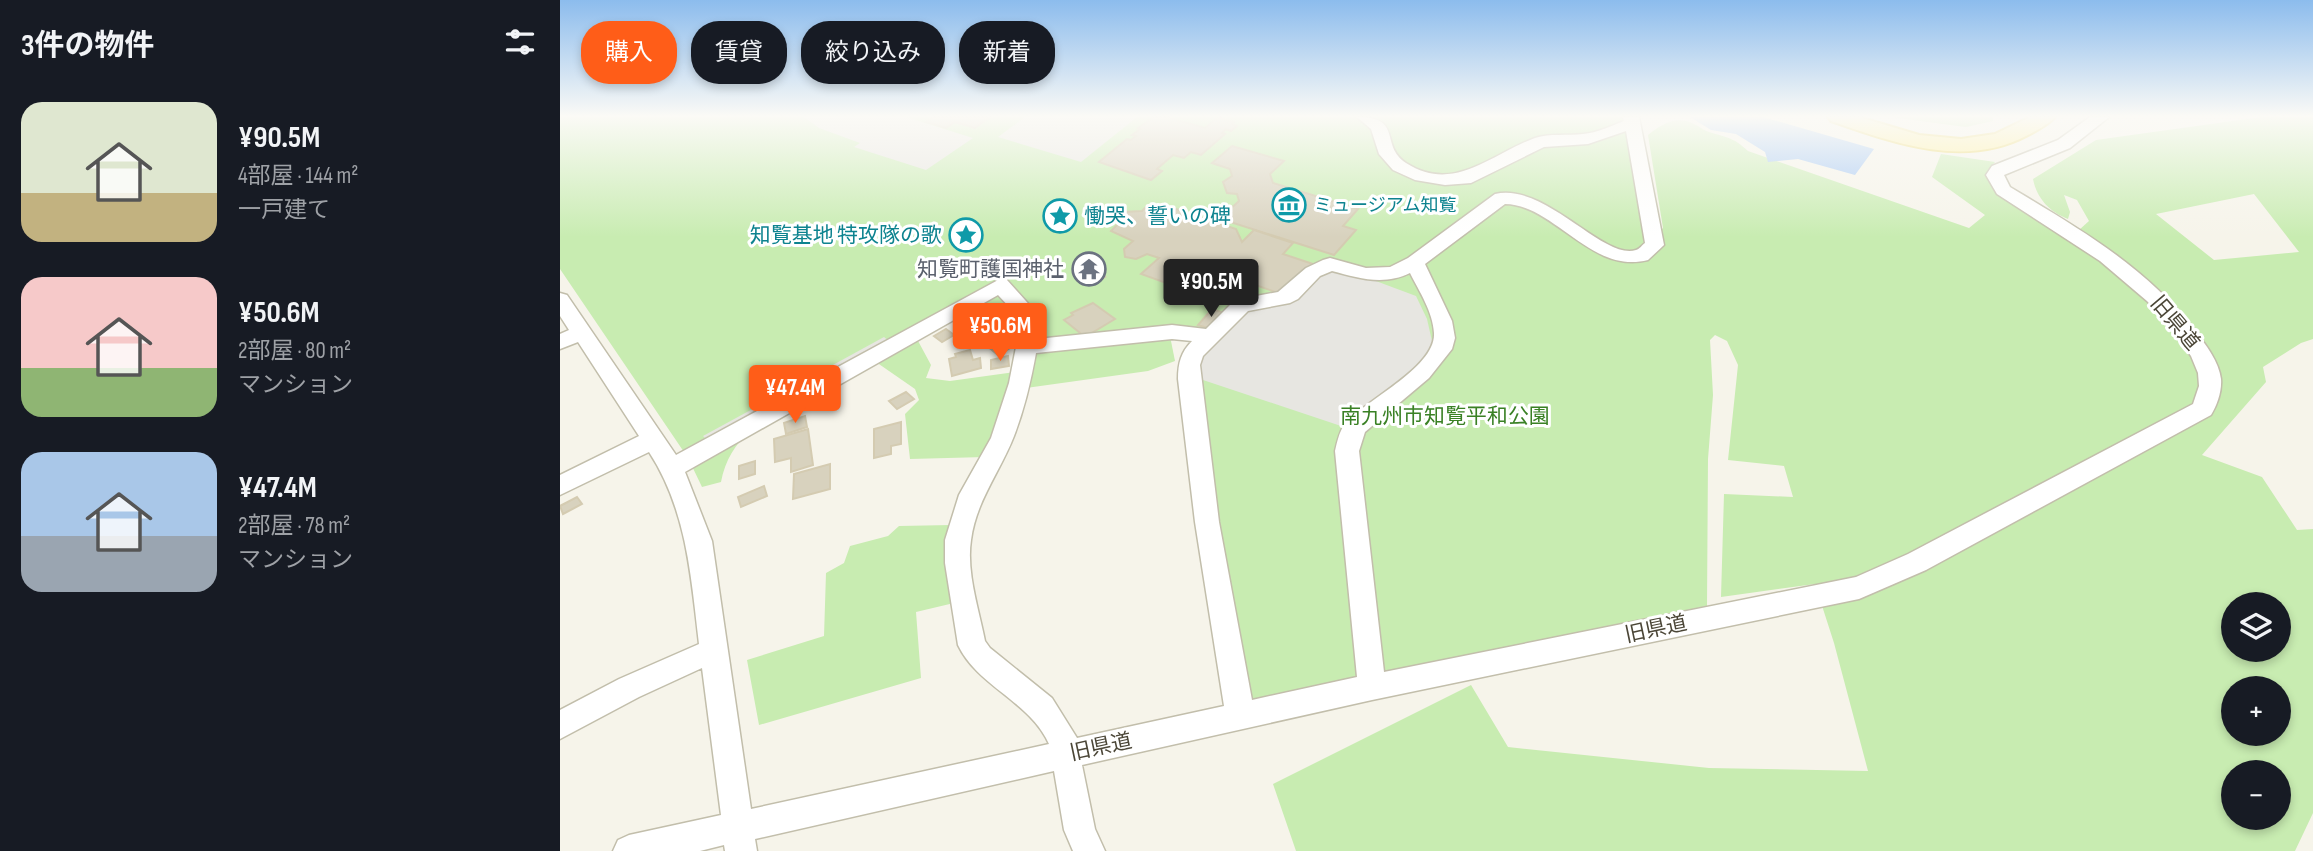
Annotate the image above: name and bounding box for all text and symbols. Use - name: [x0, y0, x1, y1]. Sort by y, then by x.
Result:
- chip: 購入: [581, 21, 677, 84]
- chip: 賃貸: [691, 21, 787, 84]
- chip: 絞り込み: [801, 21, 945, 84]
- chip: 新着: [959, 21, 1055, 84]
- icon: filters: [501, 23, 539, 61]
- text: 3件の物件: [21, 28, 154, 64]
- text: ¥90.5M: [238, 120, 320, 156]
- icon: home: [77, 130, 161, 214]
- text: 4部屋 · 144 m²: [238, 162, 358, 190]
- museum icon: ミュージアム知覧: [1270, 186, 1308, 224]
- place label: ミュージアム知覧: [1314, 195, 1456, 216]
- text: 一戸建て: [238, 196, 330, 224]
- place icon: 慟哭、誓いの碑: [1041, 197, 1079, 235]
- place label: 慟哭、誓いの碑: [1084, 204, 1231, 229]
- place icon: 知覧基地 特攻隊の歌: [947, 216, 985, 254]
- place label: 知覧基地 特攻隊の歌: [750, 223, 942, 248]
- temple icon: 知覧町護国神社: [1070, 250, 1108, 288]
- place label: 知覧町護国神社: [917, 257, 1064, 282]
- pin: ¥90.5M: [1154, 260, 1268, 319]
- text: ¥90.5M: [1180, 268, 1242, 296]
- street label: 旧県道: [2145, 291, 2205, 355]
- text: ¥50.6M: [238, 295, 319, 331]
- pin: ¥50.6M: [943, 304, 1057, 363]
- icon: home: [77, 305, 161, 389]
- text: ¥50.6M: [969, 312, 1031, 340]
- text: 2部屋 · 80 m²: [238, 337, 351, 365]
- pin: ¥47.4M: [738, 366, 852, 425]
- text: マンション: [238, 371, 353, 399]
- text: ¥47.4M: [765, 374, 825, 402]
- park label: 南九州市知覧平和公園: [1340, 404, 1550, 429]
- text: ¥47.4M: [238, 470, 317, 506]
- icon: home: [77, 480, 161, 564]
- text: 2部屋 · 78 m²: [238, 512, 350, 540]
- text: マンション: [238, 546, 353, 574]
- map controls: [2221, 592, 2291, 830]
- button: layers: [2221, 592, 2291, 662]
- street label: 旧県道: [1623, 610, 1689, 648]
- button: +: [2221, 676, 2291, 746]
- street label: 旧県道: [1068, 728, 1134, 766]
- button: −: [2221, 760, 2291, 830]

